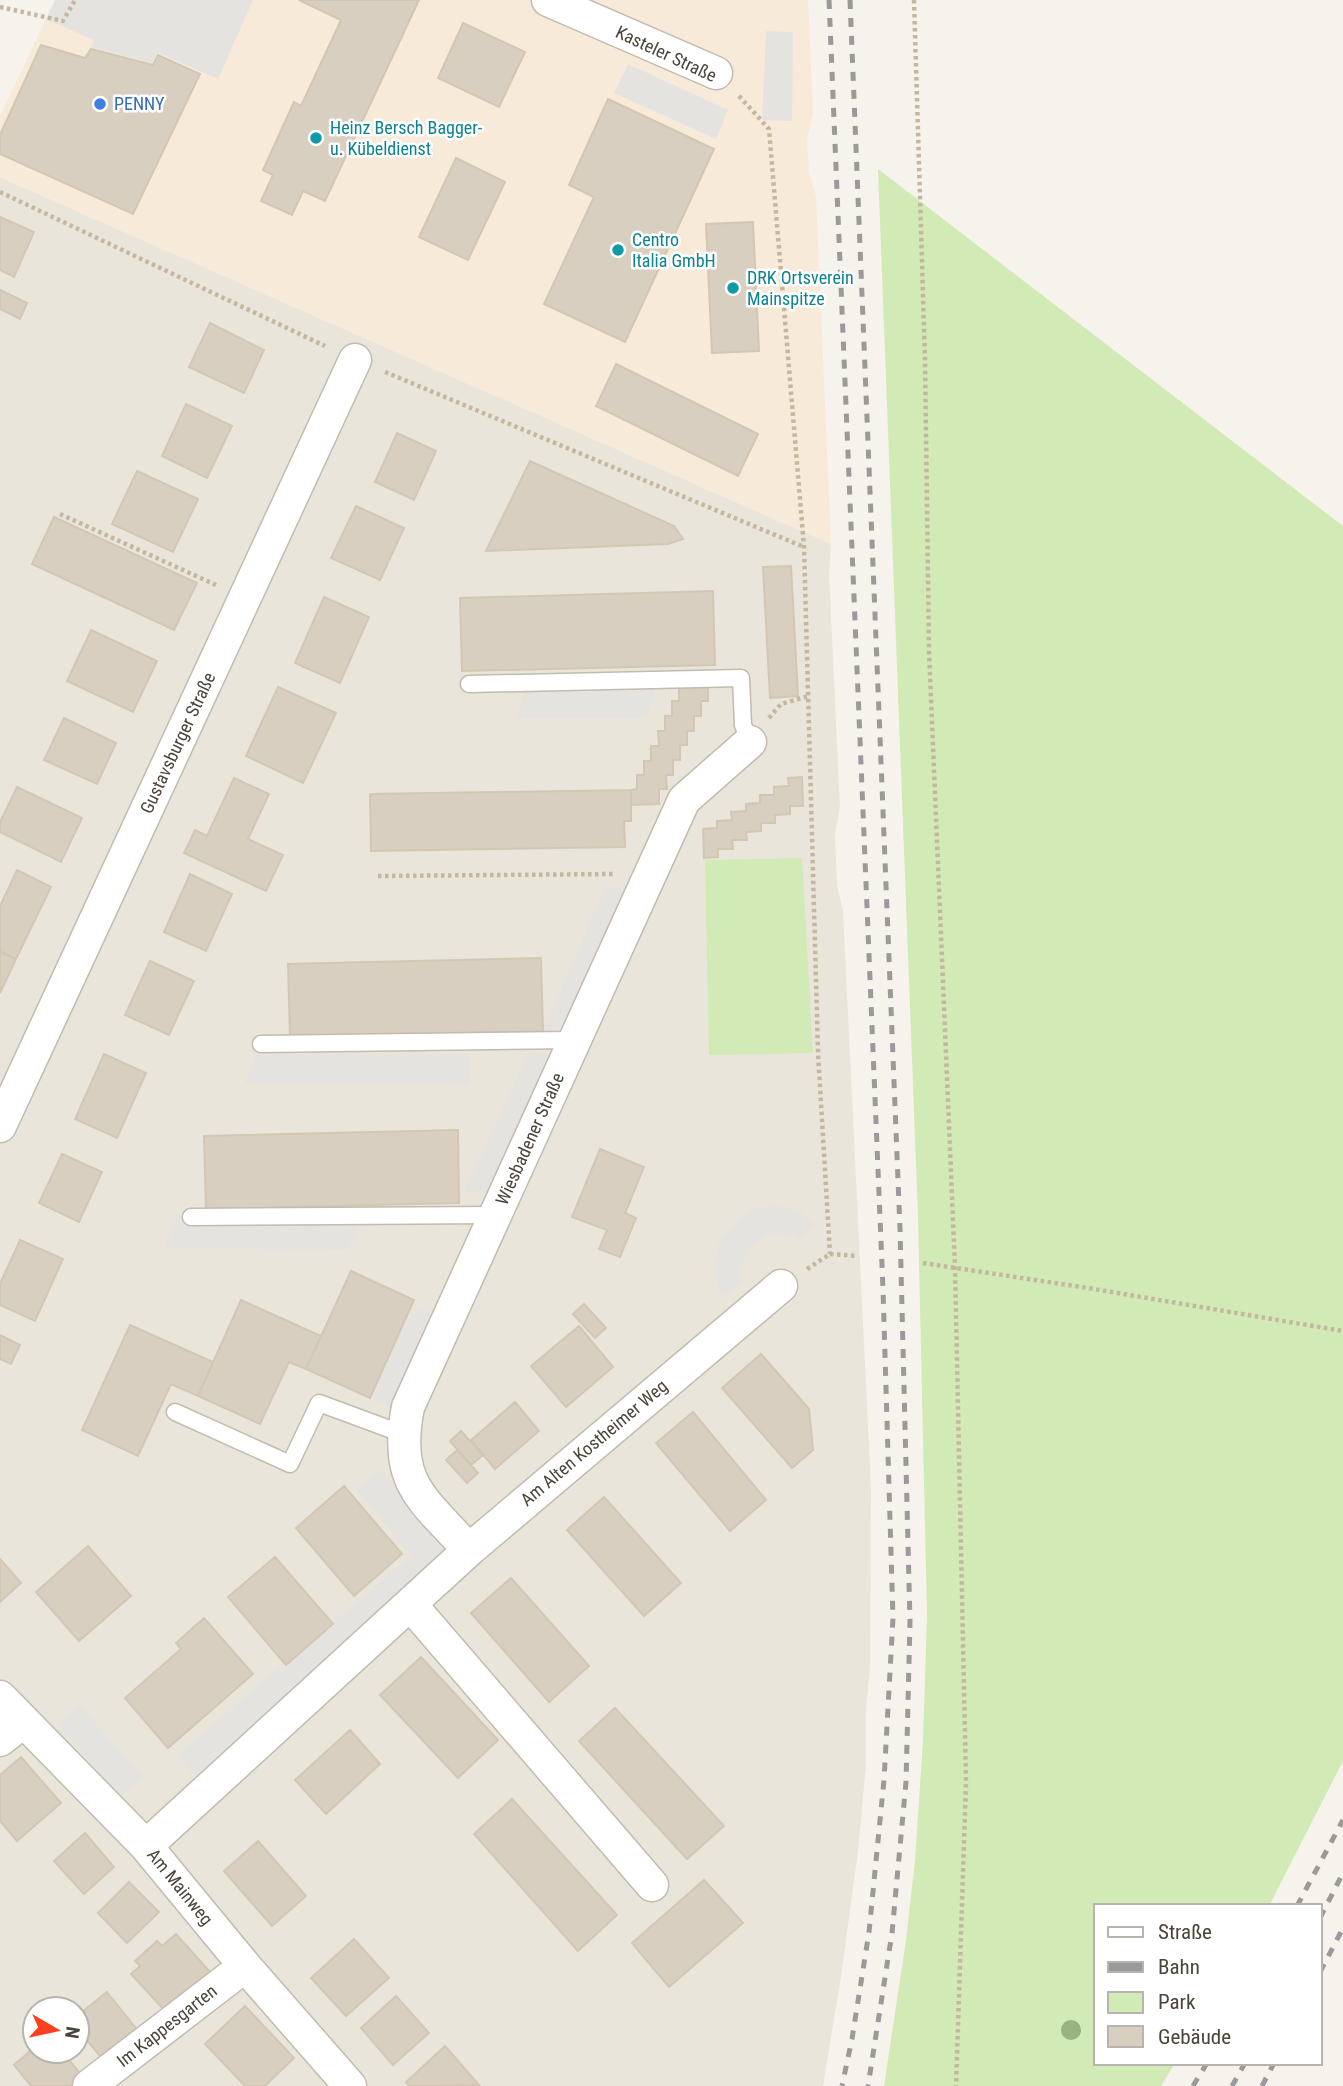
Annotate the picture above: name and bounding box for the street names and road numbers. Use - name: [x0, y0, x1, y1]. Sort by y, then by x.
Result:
- street label: Kasteler Straße: [612, 21, 720, 86]
- street label: Gustavsburger Straße: [136, 669, 219, 817]
- street label: Wiesbadener Straße: [491, 1069, 568, 1208]
- street label: Am Alten Kostheimer Weg: [516, 1375, 671, 1510]
- street label: Am Mainweg: [143, 1844, 218, 1929]
- street label: Im Kappesgarten: [113, 1980, 221, 2071]

